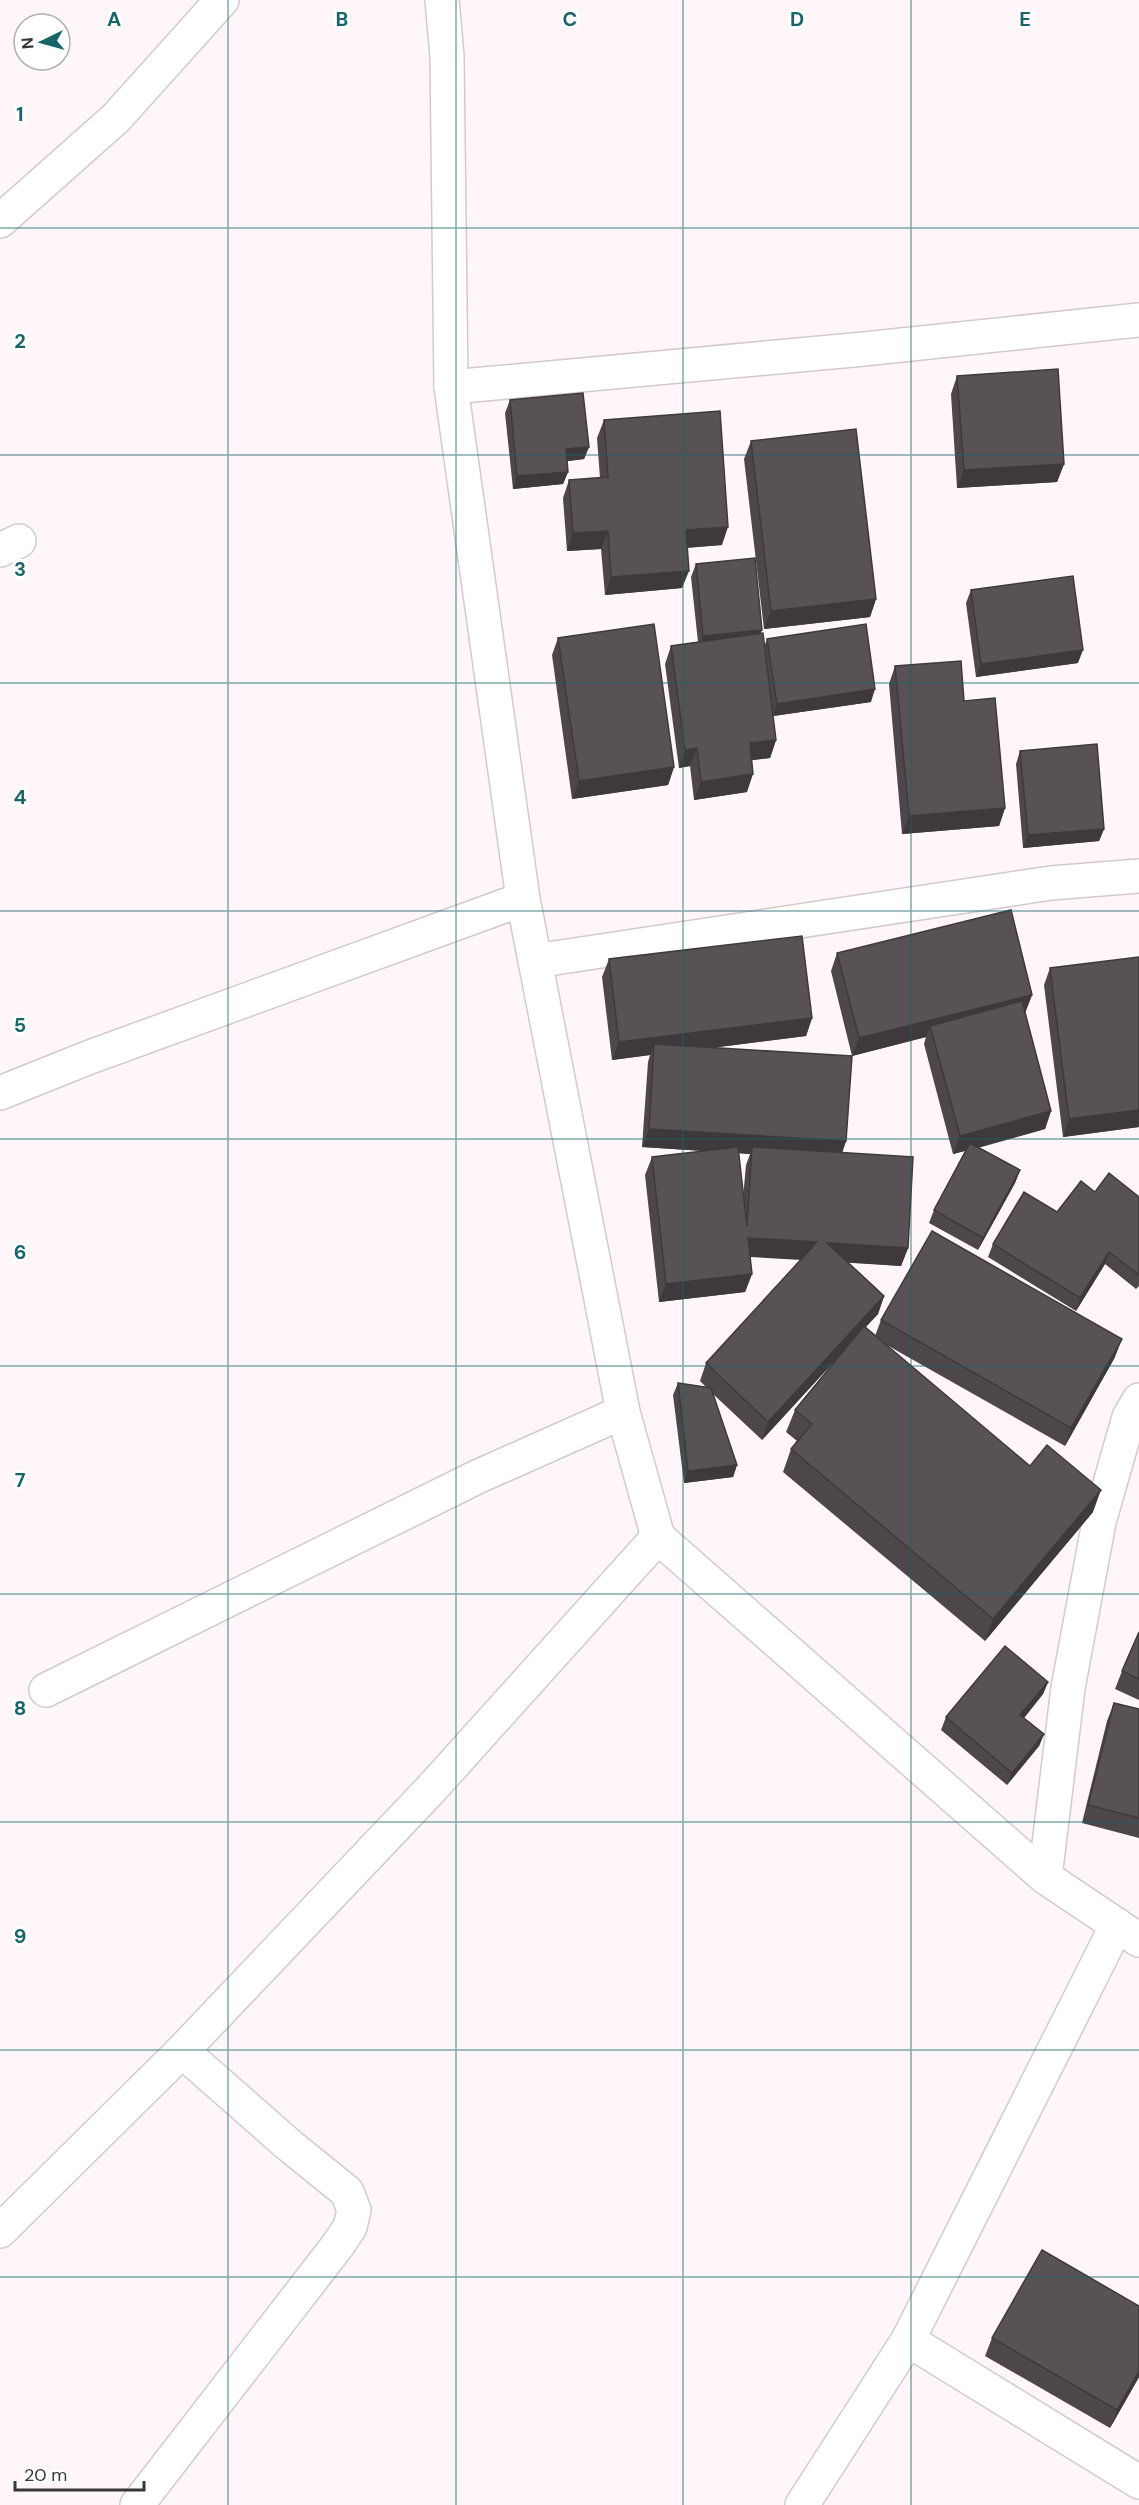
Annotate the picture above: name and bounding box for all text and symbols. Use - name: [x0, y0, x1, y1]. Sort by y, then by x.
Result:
- text: A: [107, 6, 121, 32]
- text: B: [336, 6, 348, 32]
- text: C: [563, 6, 577, 32]
- text: D: [790, 6, 804, 32]
- text: E: [1019, 6, 1031, 32]
- north arrow: [12, 12, 72, 72]
- text: N: [17, 37, 39, 50]
- text: 1: [16, 101, 24, 127]
- text: 2: [14, 328, 26, 354]
- text: 3: [14, 556, 26, 582]
- text: 4: [14, 784, 27, 810]
- text: 5: [14, 1012, 26, 1038]
- text: 6: [14, 1239, 26, 1265]
- text: 7: [15, 1467, 26, 1493]
- text: 8: [14, 1695, 26, 1721]
- text: 9: [14, 1923, 26, 1949]
- scale bar: [15, 2454, 144, 2492]
- text: 20 m: [24, 2463, 67, 2487]

